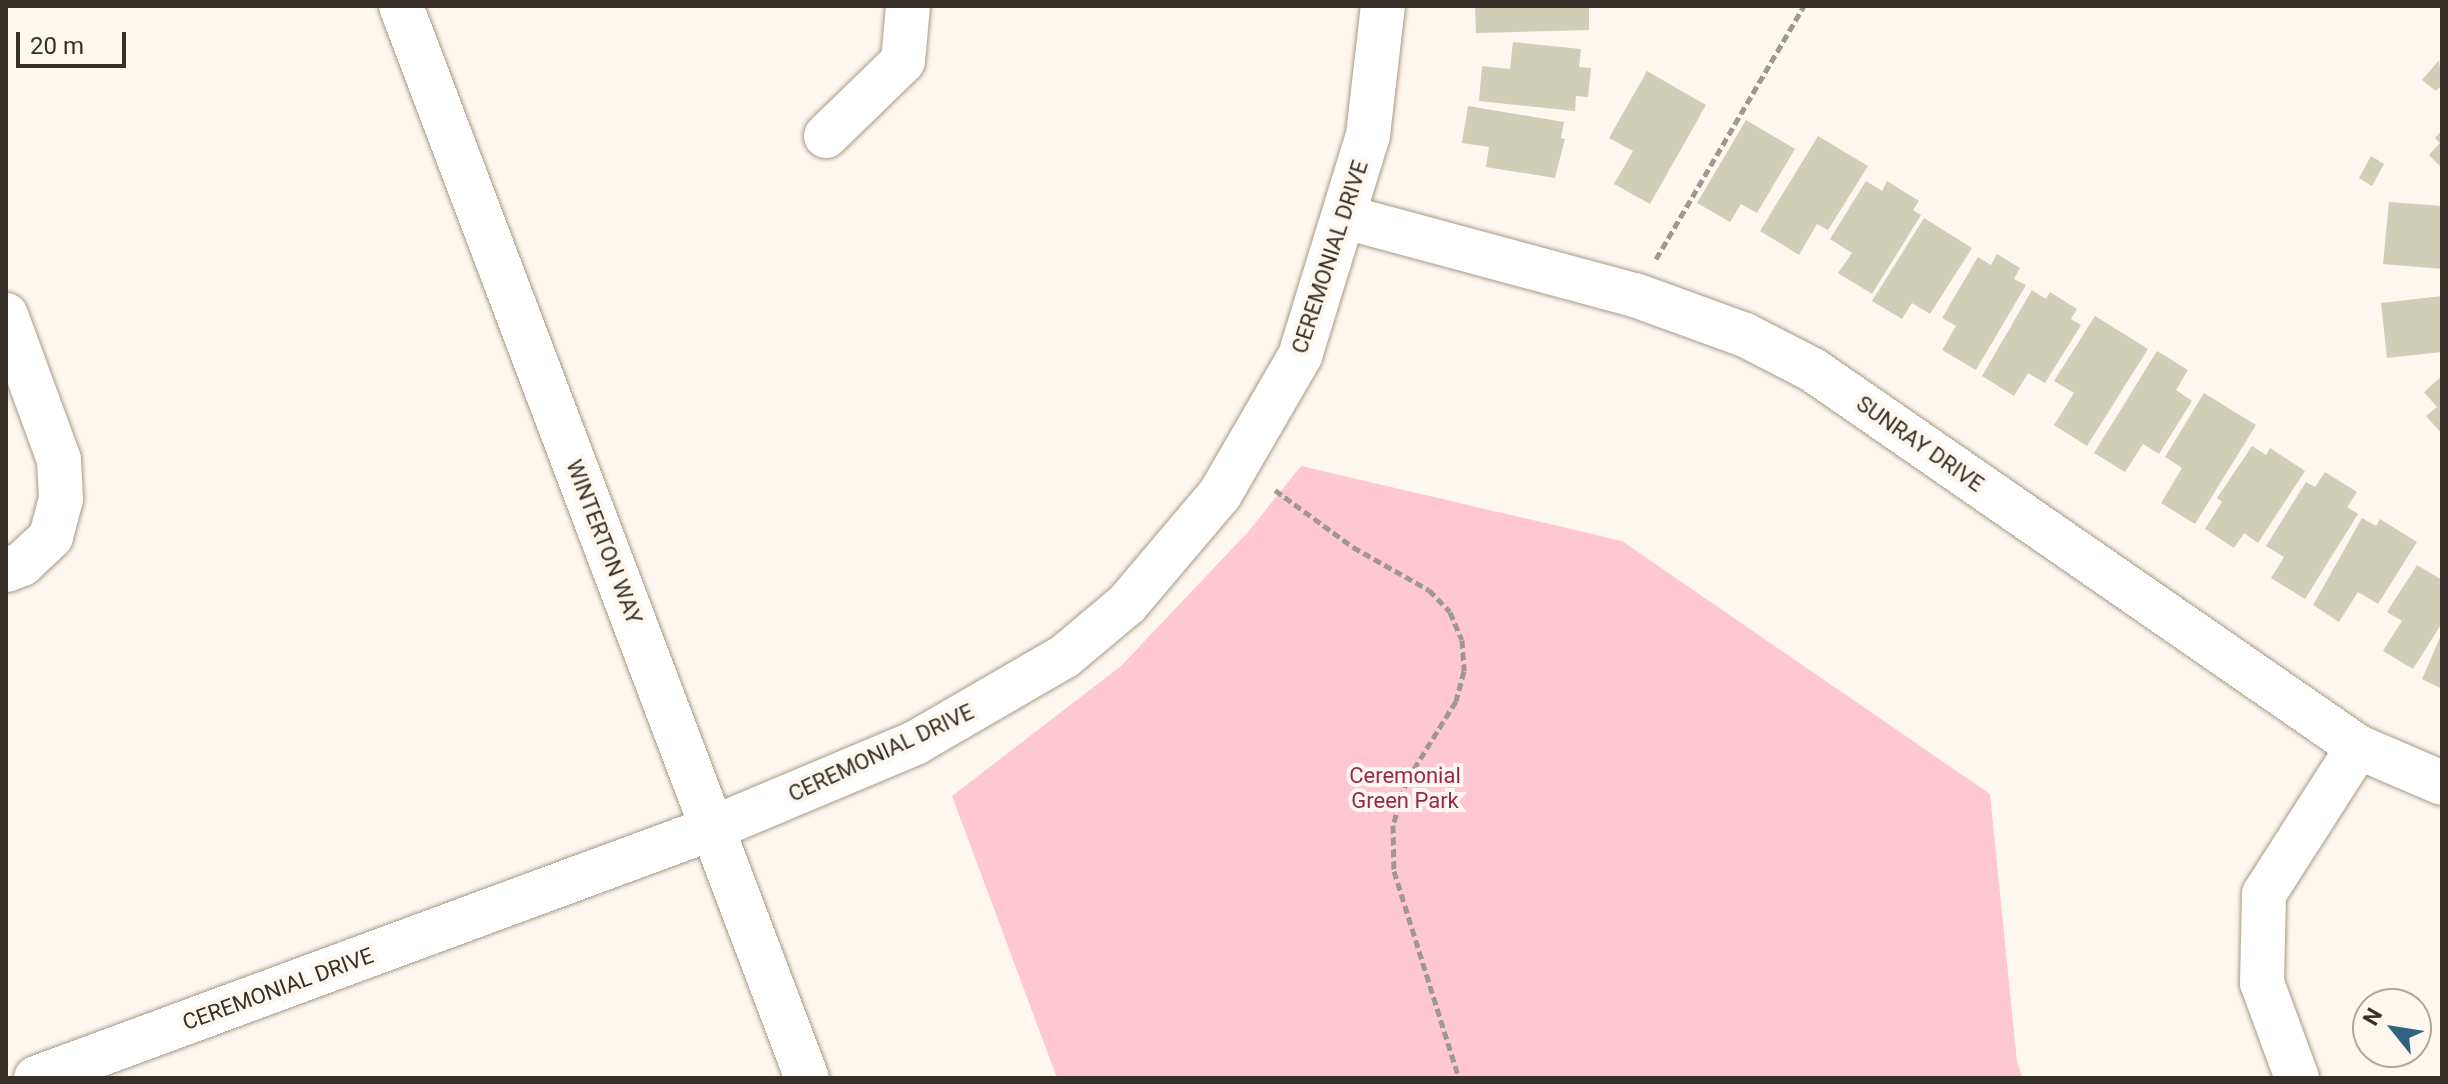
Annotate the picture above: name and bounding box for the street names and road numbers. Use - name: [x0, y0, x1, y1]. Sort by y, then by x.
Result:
- street label: CEREMONIAL DRIVE: [1286, 157, 1374, 357]
- street label: SUNRAY DRIVE: [1851, 390, 1989, 498]
- street label: WINTERTON WAY: [561, 456, 647, 628]
- street label: CEREMONIAL DRIVE: [784, 699, 978, 807]
- street label: CEREMONIAL DRIVE: [179, 942, 377, 1036]

